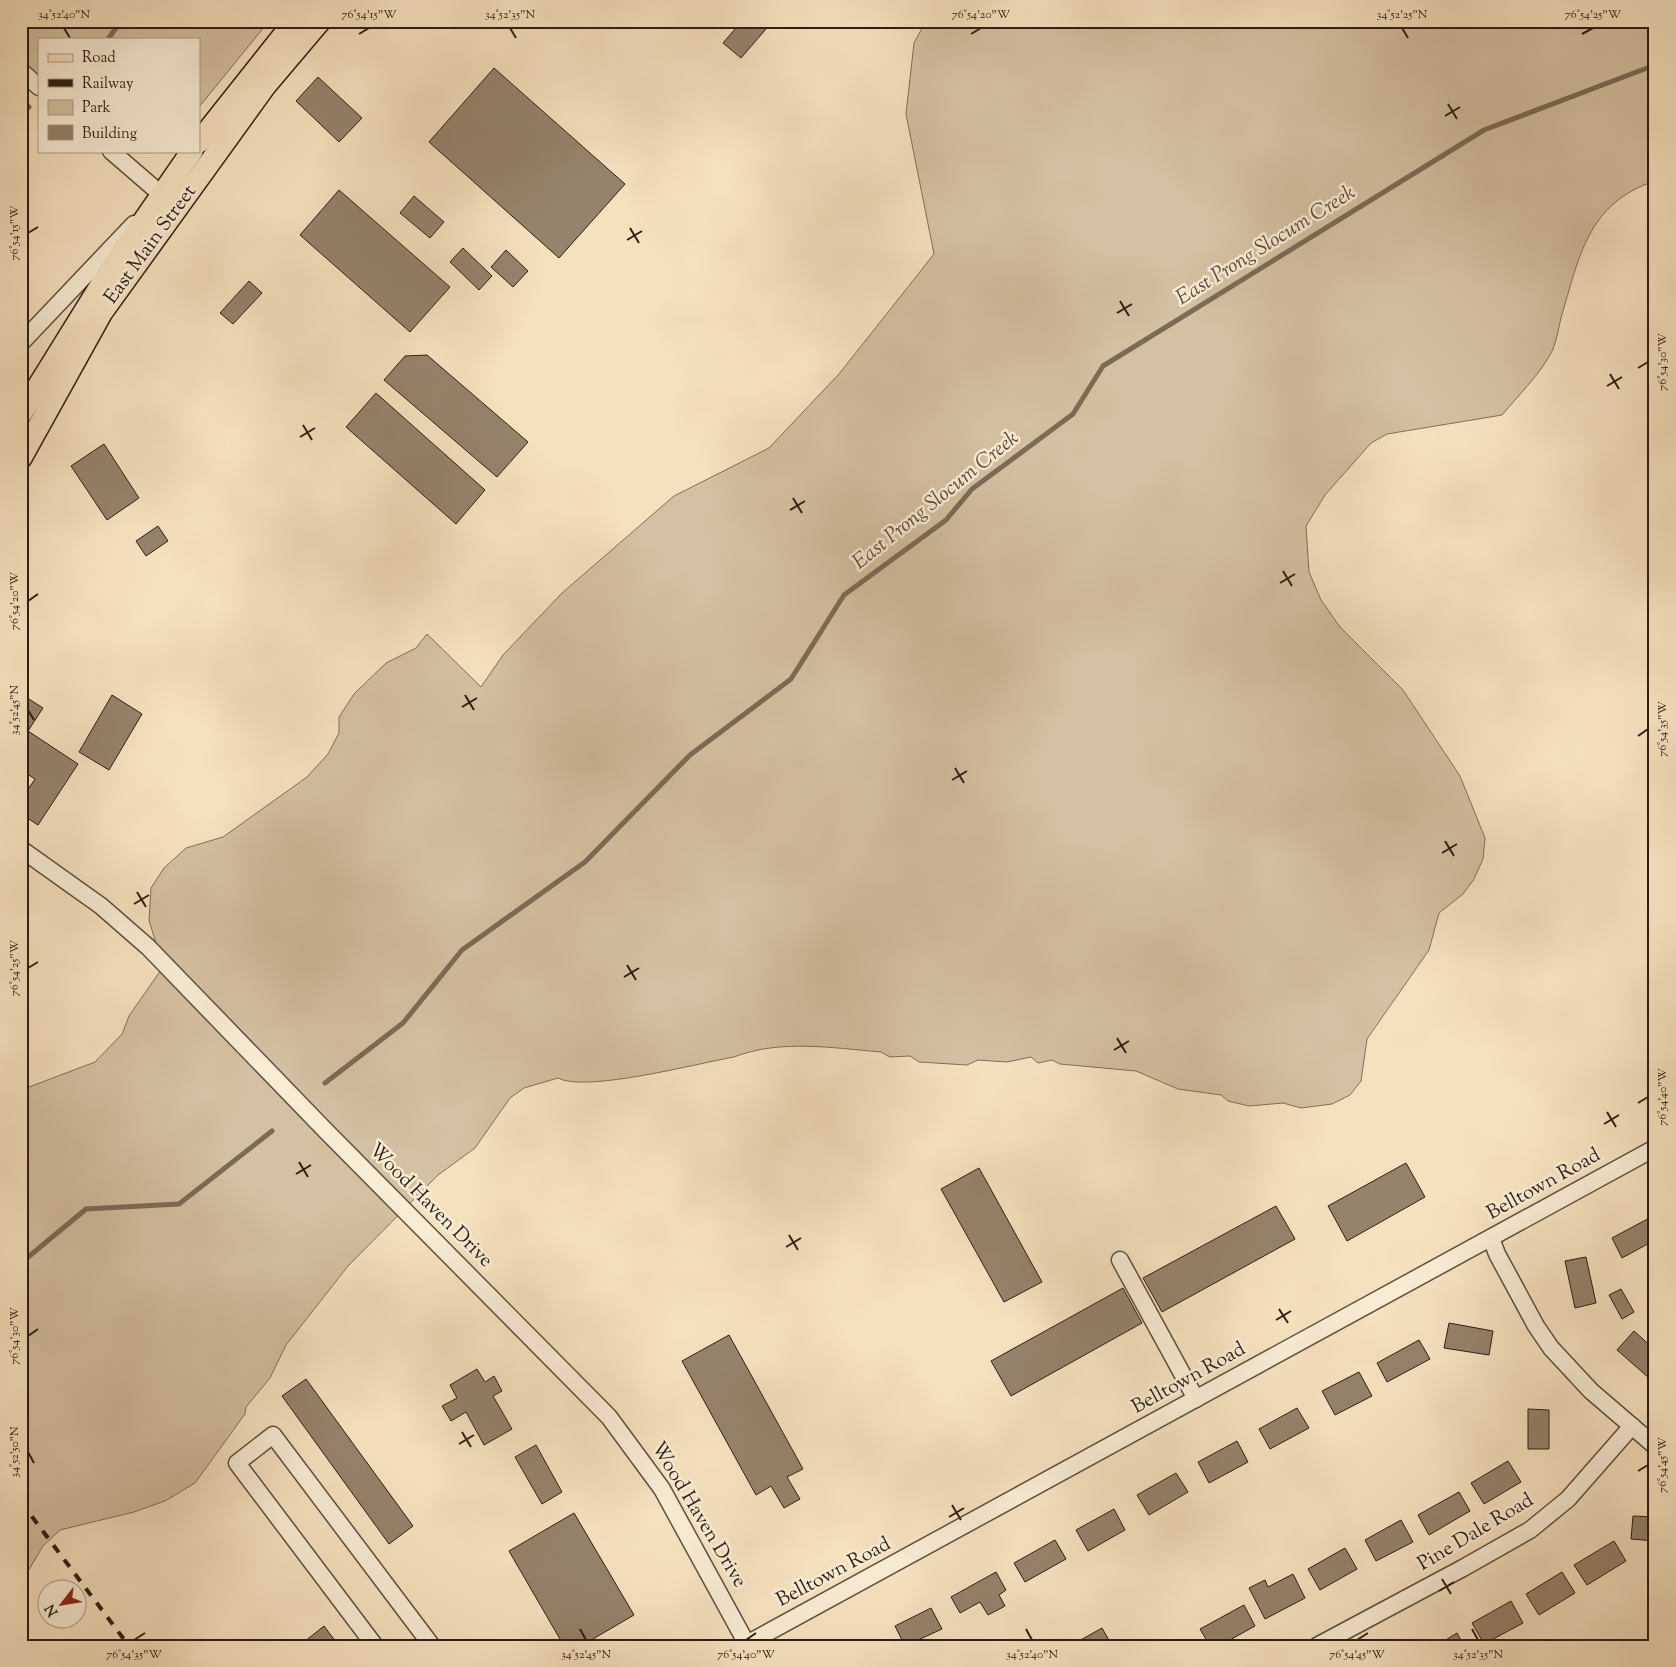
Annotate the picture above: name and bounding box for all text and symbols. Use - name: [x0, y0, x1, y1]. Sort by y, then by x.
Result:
- text: 34°52'40"N: [38, 6, 90, 24]
- text: 76°54'15"W: [342, 6, 397, 24]
- text: 34°52'35"N: [485, 6, 536, 24]
- text: 76°54'20"W: [952, 6, 1011, 24]
- text: 34°52'25"N: [1377, 6, 1428, 24]
- text: 76°54'25"W: [1565, 6, 1622, 24]
- legend: [38, 38, 200, 152]
- text: Road: [82, 48, 116, 69]
- text: Railway: [82, 74, 134, 95]
- text: Park: [82, 98, 111, 119]
- text: Building: [82, 124, 137, 145]
- water label: East Prong Slocum Creek: [1171, 178, 1362, 313]
- street label: East Main Street: [98, 179, 204, 311]
- text: 76°54'15"W: [6, 205, 24, 260]
- text: 76°54'30"W: [1654, 333, 1672, 391]
- water label: East Prong Slocum Creek: [846, 424, 1026, 578]
- text: 76°54'20"W: [6, 571, 24, 630]
- text: 34°52'45"N: [6, 684, 24, 735]
- text: 76°54'35"W: [1654, 700, 1672, 757]
- text: 76°54'25"W: [6, 939, 24, 996]
- text: 76°54'40"W: [1654, 1068, 1672, 1126]
- street label: Wood Haven Drive: [361, 1137, 499, 1275]
- street label: Belltown Road: [1482, 1142, 1606, 1228]
- text: 76°54'30"W: [6, 1307, 24, 1365]
- street label: Belltown Road: [1127, 1336, 1251, 1422]
- text: 34°52'50"N: [6, 1426, 24, 1478]
- street label: Wood Haven Drive: [643, 1436, 753, 1594]
- text: 76°54'45"W: [1654, 1436, 1672, 1493]
- street label: Pine Dale Road: [1412, 1487, 1540, 1579]
- street label: Belltown Road: [772, 1531, 896, 1615]
- north arrow: [38, 1580, 88, 1630]
- text: N: [41, 1600, 64, 1620]
- text: 76°54'35"W: [106, 1646, 163, 1664]
- text: 34°52'45"N: [561, 1646, 612, 1664]
- text: 76°54'40"W: [717, 1646, 775, 1664]
- text: 34°52'40"N: [1006, 1646, 1058, 1664]
- text: 76°54'45"W: [1329, 1646, 1386, 1664]
- text: 34°52'35"N: [1453, 1646, 1504, 1664]

